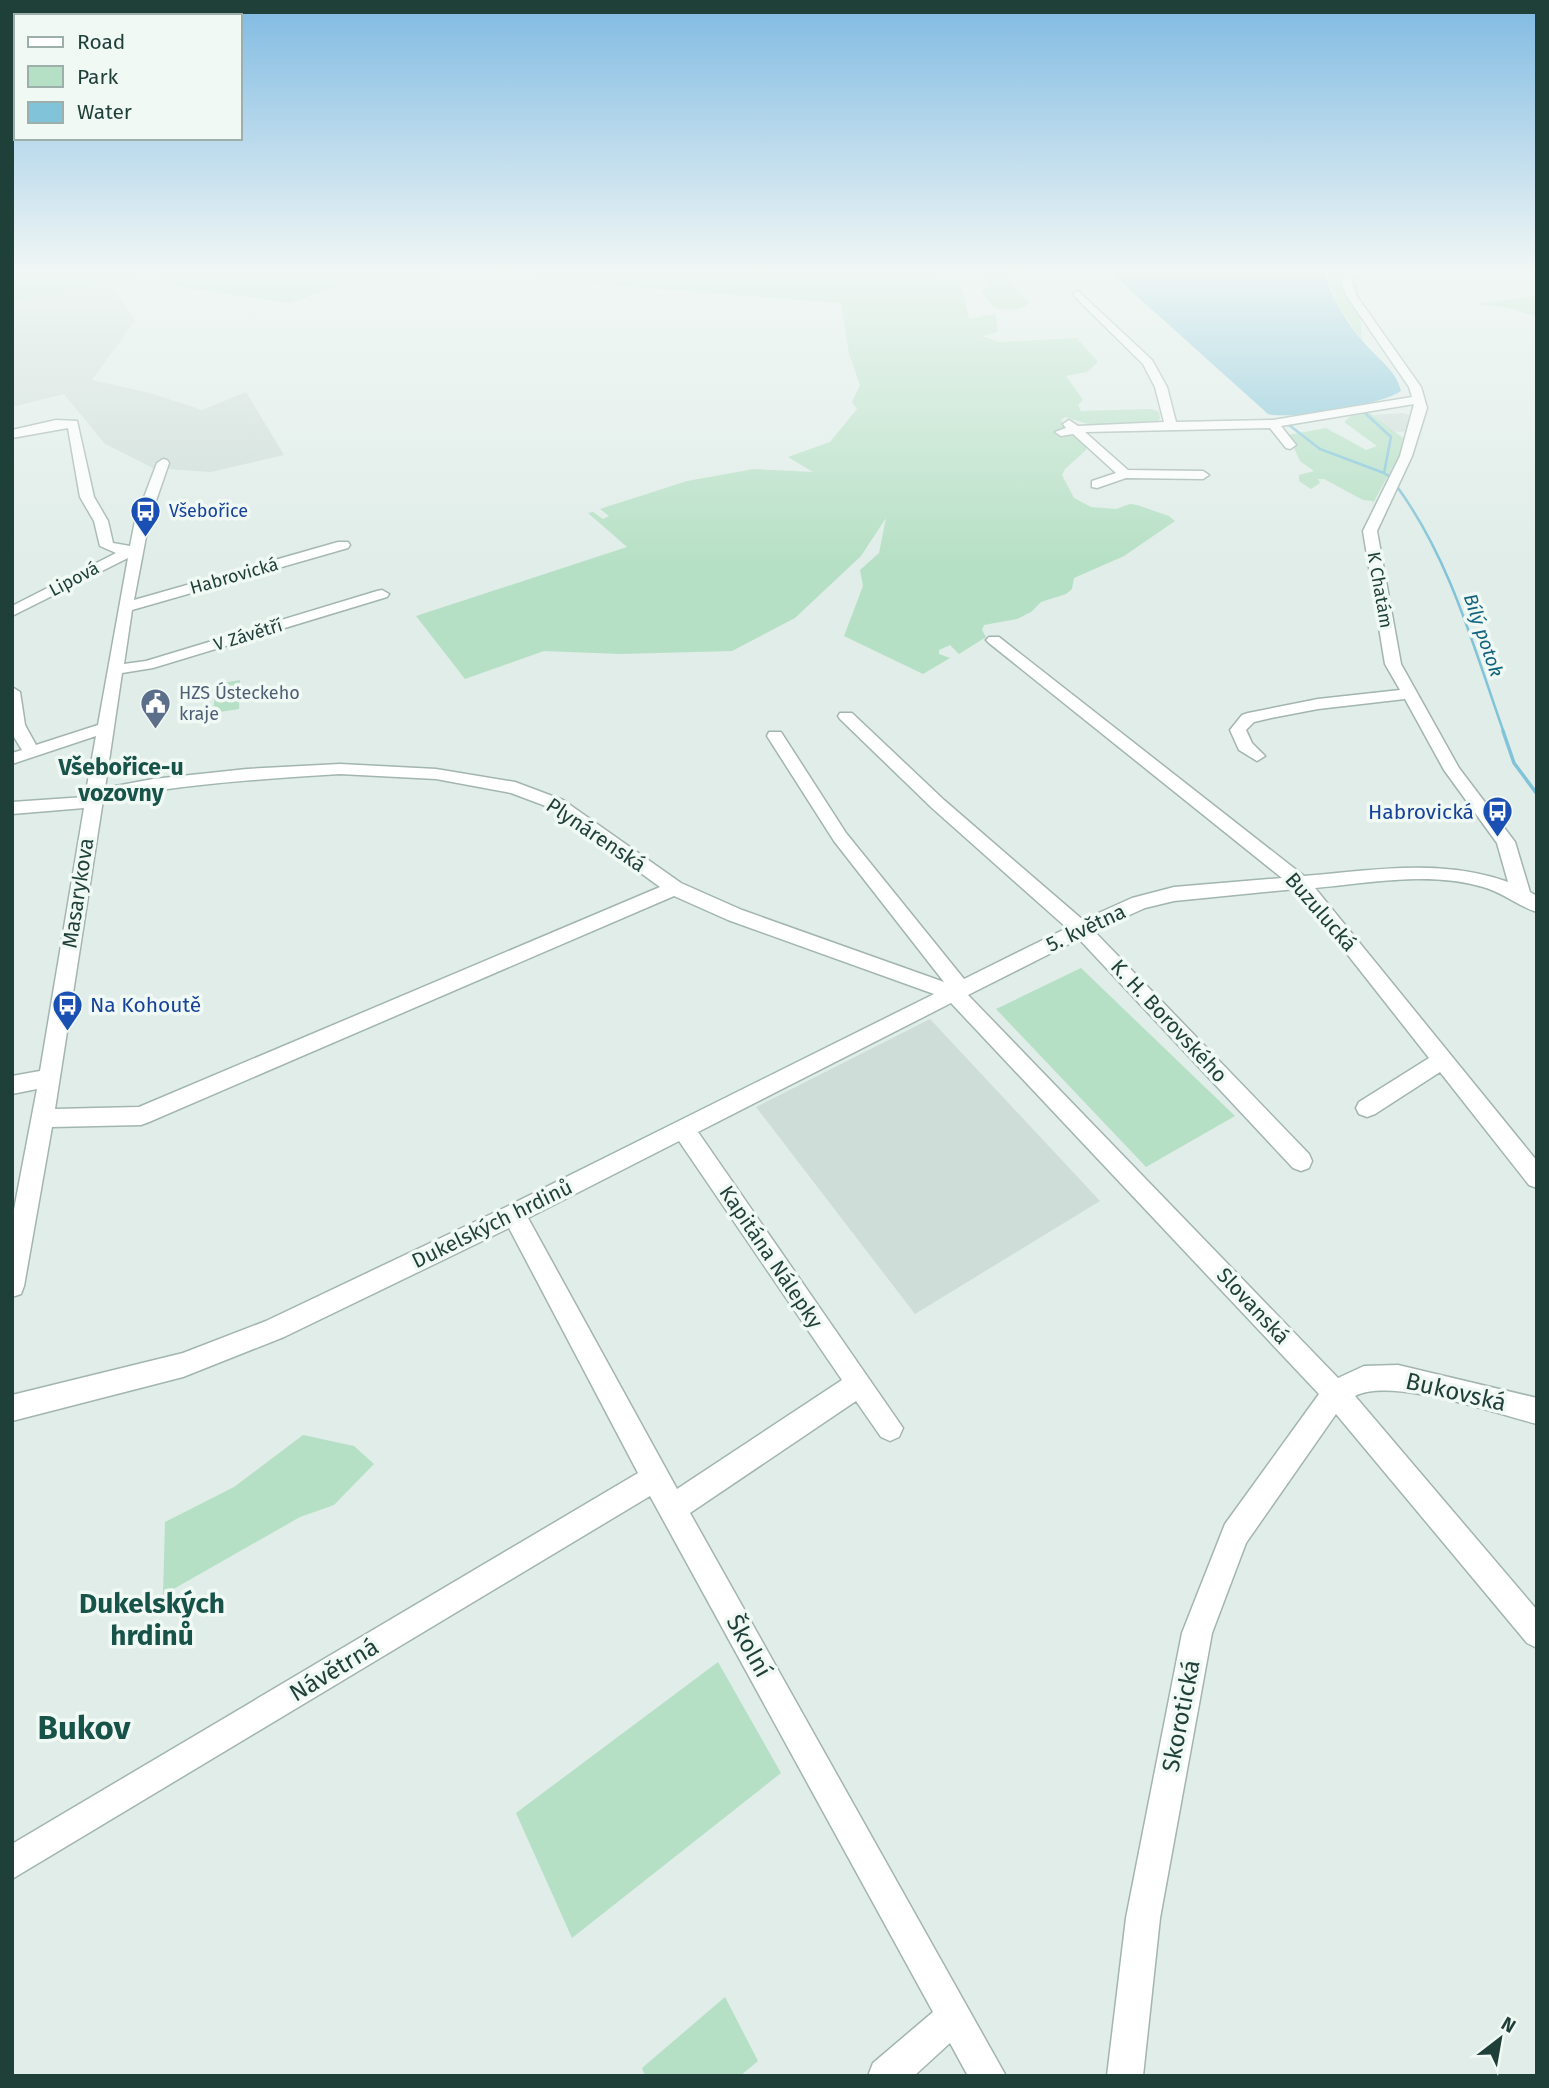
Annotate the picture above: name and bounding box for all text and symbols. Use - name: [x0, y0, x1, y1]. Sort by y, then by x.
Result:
- legend: [14, 14, 242, 140]
- text: Road: [77, 29, 125, 55]
- text: Park: [77, 64, 119, 90]
- text: Water: [77, 99, 132, 125]
- bus stop icon: Všebořice: [129, 494, 163, 538]
- place label: Všebořice: [169, 500, 248, 522]
- street label: K Chatám: [1362, 550, 1398, 630]
- street label: Habrovická: [187, 553, 281, 599]
- street label: Lipová: [45, 557, 103, 601]
- water label: Bílý potok: [1459, 591, 1508, 680]
- street label: V Závětří: [211, 614, 285, 656]
- place label: HZS Ústeckeho kraje: [179, 681, 300, 725]
- public building icon: HZS Ústeckeho kraje: [139, 686, 173, 730]
- district label: Všebořice-u vozovny: [57, 753, 184, 807]
- street label: Plynárenská: [541, 792, 651, 878]
- bus stop icon: Habrovická: [1480, 795, 1514, 839]
- place label: Habrovická: [1368, 799, 1474, 825]
- street label: Masarykova: [56, 836, 100, 950]
- street label: Buzulucká: [1280, 867, 1362, 957]
- street label: 5. května: [1042, 898, 1130, 958]
- street label: K. H. Borovského: [1105, 954, 1233, 1088]
- bus stop icon: Na Kohoutě: [50, 988, 84, 1032]
- place label: Na Kohoutě: [90, 992, 201, 1018]
- street label: Dukelských hrdinů: [407, 1174, 577, 1274]
- street label: Kapitána Nálepky: [714, 1181, 829, 1334]
- street label: Slovanská: [1211, 1262, 1295, 1350]
- street label: Bukovská: [1403, 1367, 1509, 1417]
- district label: Dukelských hrdinů: [79, 1587, 225, 1652]
- street label: Školní: [721, 1609, 778, 1682]
- street label: Návětrná: [284, 1633, 384, 1707]
- street label: Skorotická: [1156, 1658, 1206, 1774]
- district label: Bukov: [38, 1708, 132, 1748]
- north arrow: [1465, 2004, 1535, 2074]
- text: N: [1497, 2012, 1520, 2038]

